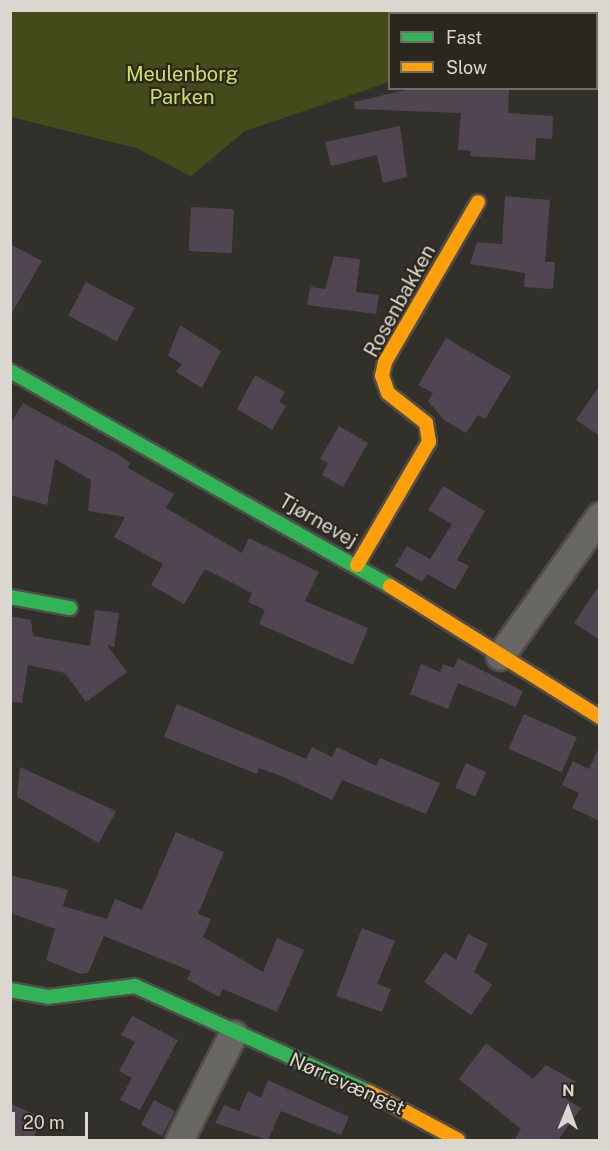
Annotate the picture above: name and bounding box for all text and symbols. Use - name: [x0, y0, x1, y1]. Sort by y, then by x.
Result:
- legend: [388, 12, 598, 90]
- text: Fast: [446, 27, 482, 48]
- text: Slow: [446, 57, 487, 78]
- park label: Meulenborg Parken: [126, 62, 238, 109]
- street label: Rosenbakken: [359, 240, 441, 362]
- street label: Tjørnevej: [275, 489, 361, 553]
- street label: Nørrevænget: [286, 1048, 408, 1120]
- north arrow: [538, 1079, 598, 1139]
- text: N: [562, 1081, 575, 1100]
- scale bar: [15, 1100, 92, 1138]
- text: 20 m: [23, 1112, 65, 1133]

